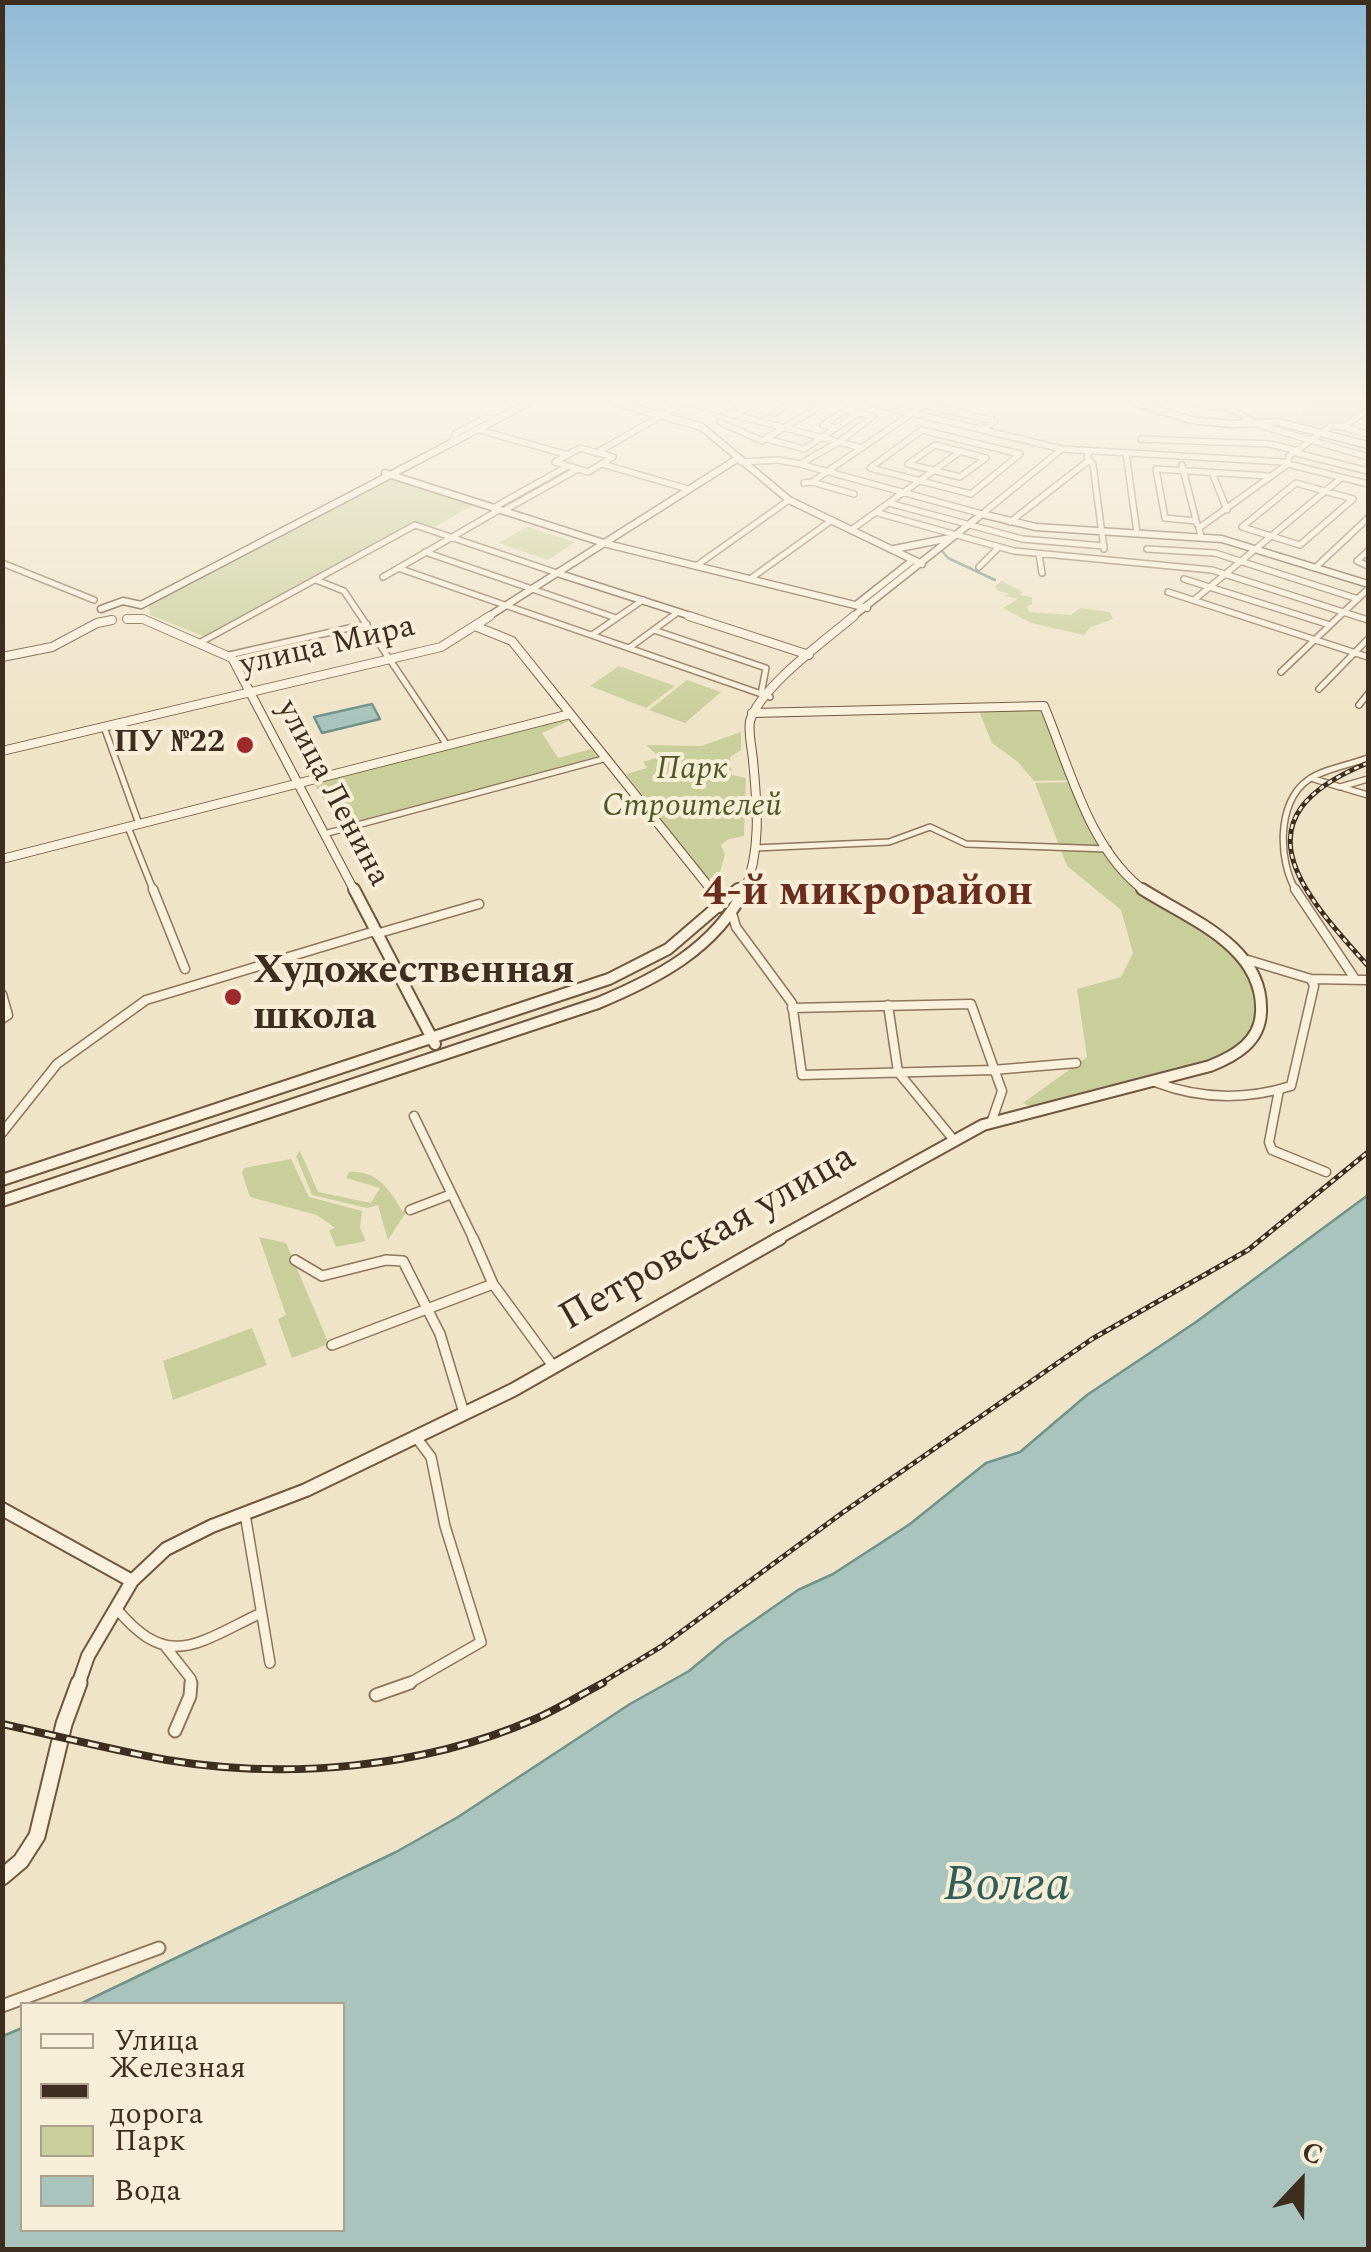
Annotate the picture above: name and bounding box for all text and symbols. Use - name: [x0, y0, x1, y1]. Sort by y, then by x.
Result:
- street label: улица Мира: [237, 609, 419, 687]
- street label: улица Ленина: [266, 694, 396, 894]
- place label: ПУ №22: [114, 726, 225, 764]
- marker: ПУ №22: [234, 734, 256, 756]
- park label: Парк Строителей: [602, 753, 782, 828]
- district label: 4-й микрорайон: [703, 871, 1033, 921]
- place label: Художественная школа: [253, 950, 575, 1044]
- marker: Художественная школа: [222, 986, 244, 1008]
- street label: Петровская улица: [552, 1136, 866, 1344]
- water label: Волга: [944, 1859, 1070, 1919]
- legend: [20, 2002, 345, 2232]
- text: Улица: [114, 2018, 199, 2064]
- text: Железная дорога: [109, 2045, 246, 2137]
- text: Парк: [114, 2118, 186, 2164]
- text: С: [1295, 2130, 1330, 2177]
- north arrow: [1251, 2132, 1351, 2232]
- text: Вода: [114, 2168, 181, 2214]

